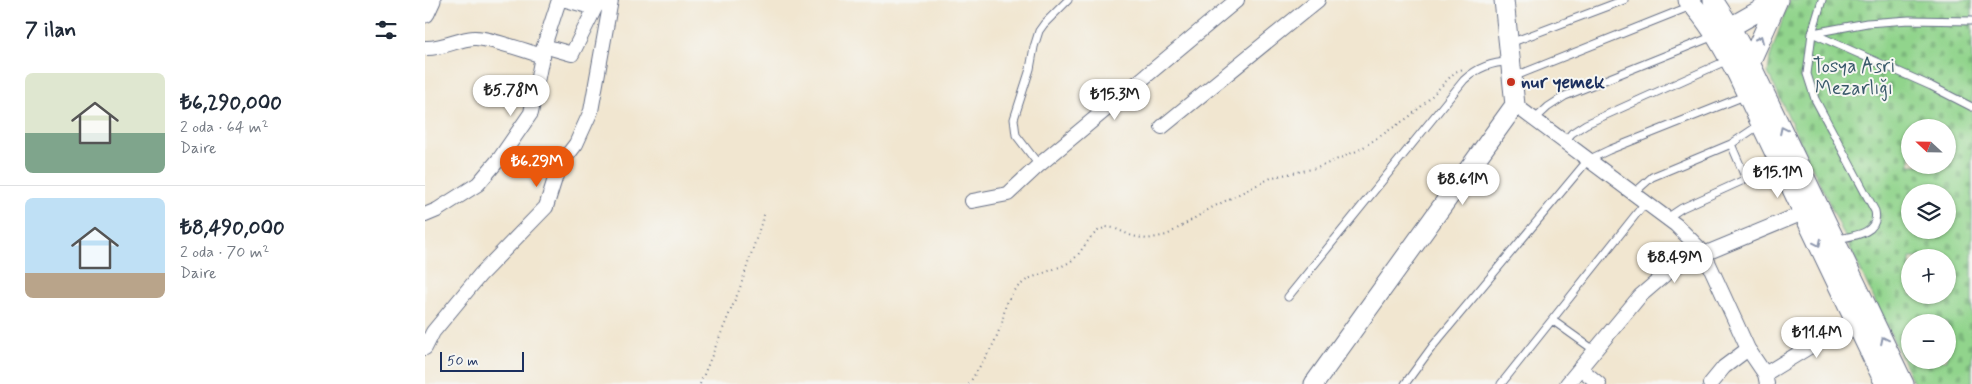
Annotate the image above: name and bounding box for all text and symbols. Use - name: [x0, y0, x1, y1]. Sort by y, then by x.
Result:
- text: 7 ilan: [25, 16, 76, 44]
- icon: filters: [372, 16, 400, 44]
- one-way arrow: [1754, 35, 1765, 44]
- park label: Tosya Asri Mezarlığı: [1813, 54, 1895, 102]
- place label: nur yemek: [1521, 70, 1605, 95]
- pin: ₺5.78M: [470, 74, 552, 117]
- marker: nur yemek: [1505, 76, 1517, 88]
- pin: ₺15.3M: [1074, 78, 1156, 121]
- text: ₺5.78M: [484, 80, 538, 101]
- text: ₺15.3M: [1090, 84, 1140, 105]
- text: ₺6,290,000: [180, 89, 282, 117]
- icon: home: [65, 93, 125, 153]
- text: 2 oda · 64 m²: [180, 117, 269, 138]
- north arrow: [1901, 119, 1956, 174]
- map controls: [1901, 119, 1956, 369]
- one-way arrow: [1778, 126, 1789, 135]
- text: Daire: [180, 138, 216, 159]
- pin: ₺6.29M: [496, 146, 578, 188]
- text: ₺6.29M: [511, 151, 563, 172]
- pin: ₺15.1M: [1737, 156, 1819, 199]
- text: ₺15.1M: [1753, 162, 1803, 183]
- pin: ₺8.61M: [1422, 164, 1504, 206]
- text: ₺8.61M: [1438, 169, 1488, 190]
- button: layers: [1901, 184, 1956, 239]
- text: ₺8,490,000: [180, 214, 285, 242]
- icon: home: [65, 218, 125, 278]
- one-way arrow: [1812, 238, 1822, 247]
- text: 2 oda · 70 m²: [180, 242, 269, 263]
- pin: ₺8.49M: [1634, 242, 1716, 284]
- text: ₺8.49M: [1648, 247, 1702, 268]
- button: +: [1901, 249, 1956, 304]
- text: Daire: [180, 263, 216, 284]
- button: −: [1901, 314, 1956, 369]
- pin: ₺11.4M: [1776, 316, 1858, 359]
- text: ₺11.4M: [1792, 322, 1842, 343]
- one-way arrow: [1880, 336, 1890, 345]
- scale bar: [440, 349, 524, 372]
- text: 50 m: [447, 352, 478, 370]

